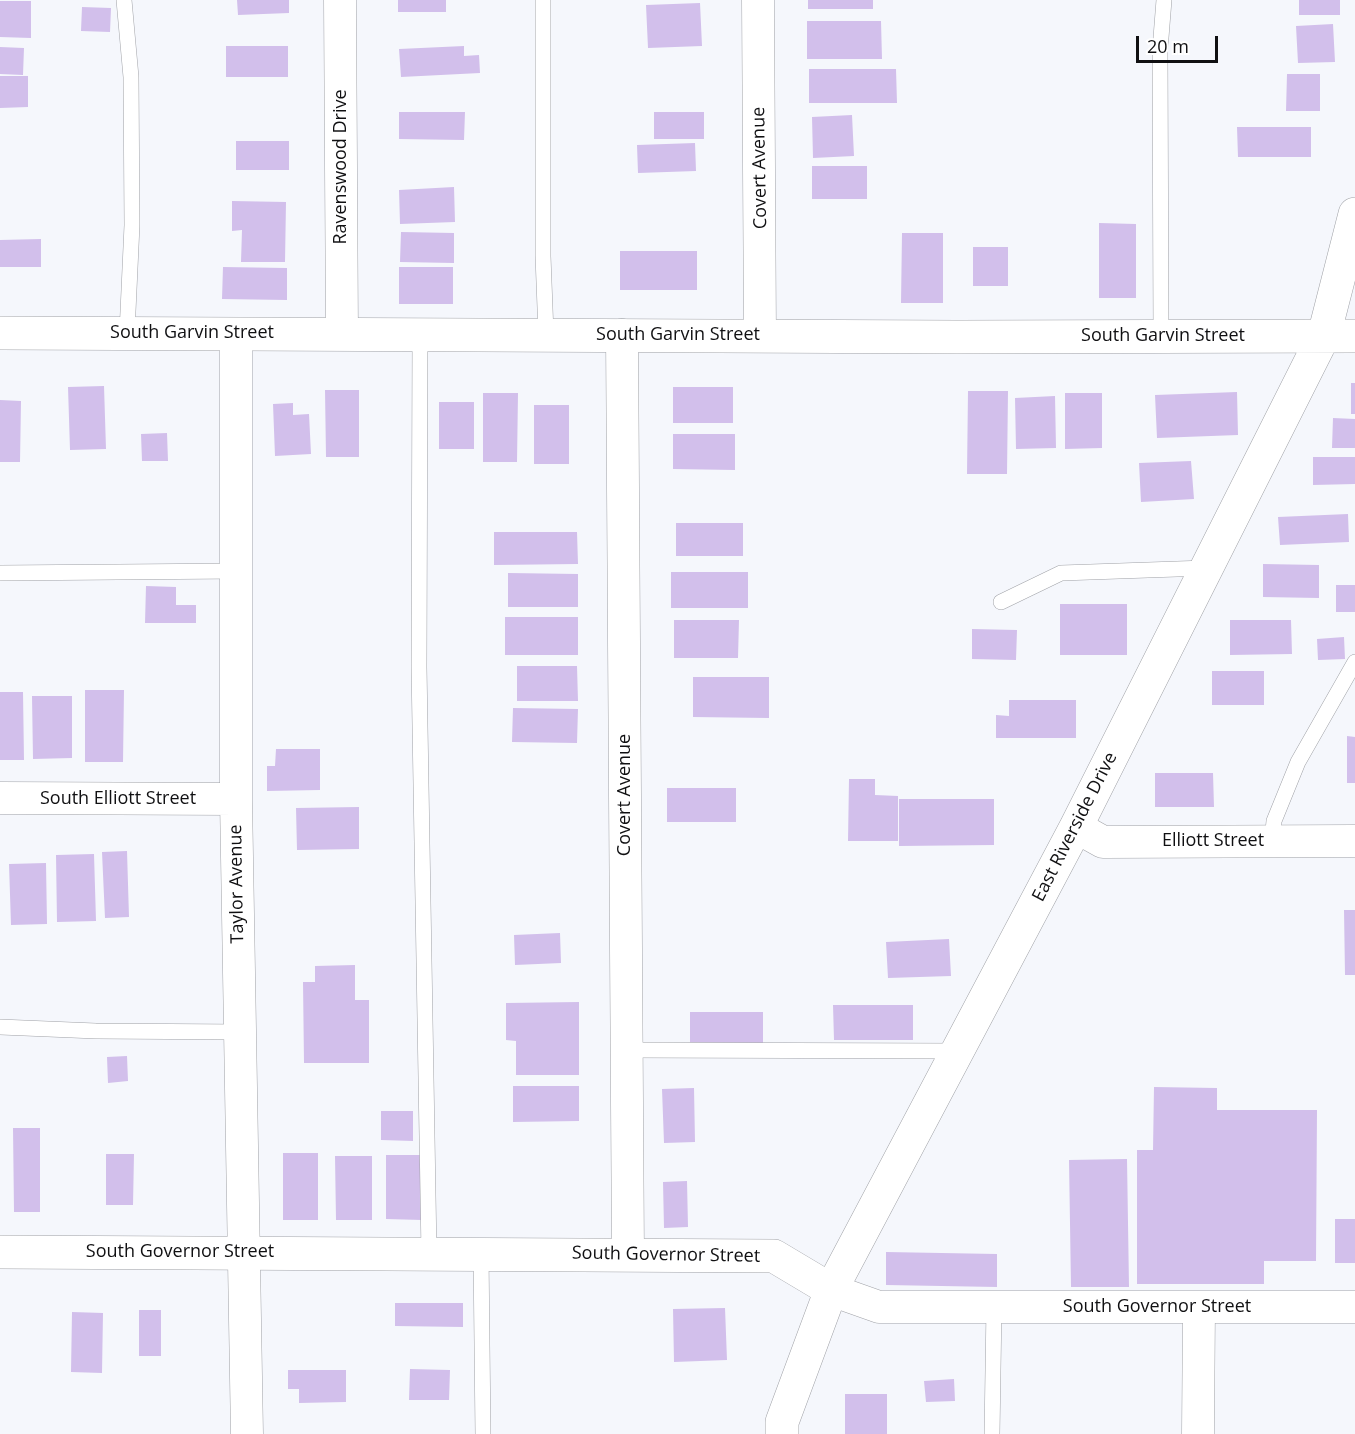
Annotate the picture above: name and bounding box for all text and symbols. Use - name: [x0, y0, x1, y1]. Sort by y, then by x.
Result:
- scale bar: [1139, 24, 1222, 62]
- text: 20 m: [1147, 34, 1189, 58]
- street label: Ravenswood Drive: [330, 89, 352, 245]
- street label: Covert Avenue: [748, 107, 772, 229]
- street label: South Garvin Street: [110, 322, 274, 344]
- street label: South Garvin Street: [596, 324, 760, 346]
- street label: South Garvin Street: [1081, 325, 1245, 347]
- street label: Covert Avenue: [614, 734, 636, 856]
- street label: East Riverside Drive: [1028, 749, 1122, 905]
- street label: South Elliott Street: [40, 788, 196, 810]
- street label: Taylor Avenue: [225, 824, 249, 944]
- street label: Elliott Street: [1162, 830, 1264, 852]
- street label: South Governor Street: [86, 1241, 274, 1263]
- street label: South Governor Street: [572, 1243, 760, 1267]
- street label: South Governor Street: [1063, 1296, 1251, 1318]

